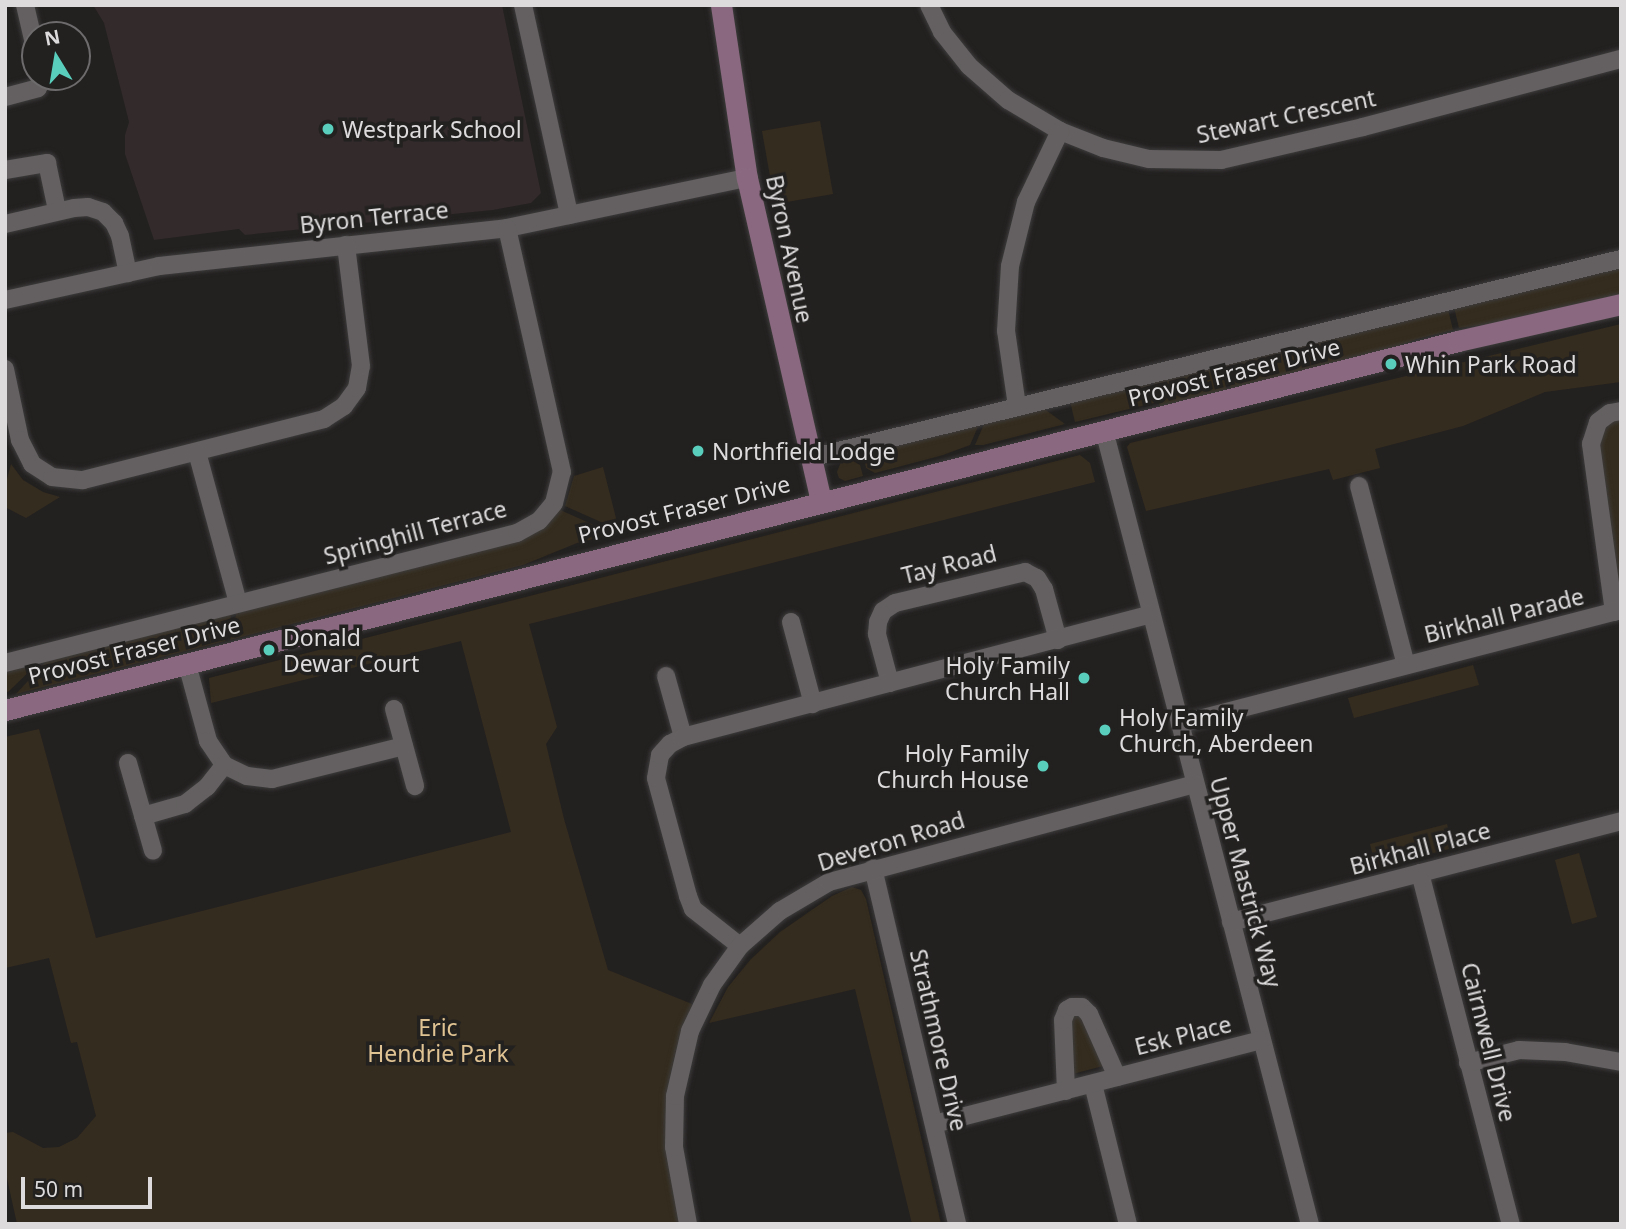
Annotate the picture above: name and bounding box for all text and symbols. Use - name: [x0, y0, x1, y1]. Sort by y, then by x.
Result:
- north arrow: [21, 21, 91, 91]
- text: N: [42, 23, 62, 52]
- street label: Stewart Crescent: [1194, 84, 1378, 148]
- place label: Westpark School: [342, 115, 522, 143]
- marker: Westpark School: [320, 121, 336, 137]
- street label: Byron Avenue: [761, 172, 819, 326]
- street label: Byron Terrace: [298, 195, 450, 239]
- street label: Provost Fraser Drive: [1125, 332, 1343, 412]
- place label: Whin Park Road: [1405, 350, 1577, 378]
- marker: Whin Park Road: [1383, 356, 1399, 372]
- place label: Northfield Lodge: [712, 437, 896, 465]
- marker: Northfield Lodge: [690, 443, 706, 459]
- street label: Provost Fraser Drive: [575, 469, 793, 549]
- street label: Springhill Terrace: [321, 494, 509, 570]
- street label: Tay Road: [899, 539, 999, 589]
- street label: Birkhall Parade: [1421, 582, 1587, 648]
- street label: Provost Fraser Drive: [25, 610, 243, 690]
- place label: Donald Dewar Court: [283, 623, 419, 677]
- marker: Donald Dewar Court: [261, 642, 277, 658]
- place label: Holy Family Church Hall: [945, 651, 1070, 705]
- marker: Holy Family Church Hall: [1076, 670, 1092, 686]
- place label: Holy Family Church, Aberdeen: [1119, 703, 1314, 757]
- marker: Holy Family Church, Aberdeen: [1097, 722, 1113, 738]
- place label: Holy Family Church House: [877, 739, 1029, 793]
- marker: Holy Family Church House: [1035, 758, 1051, 774]
- street label: Upper Mastrick Way: [1205, 774, 1287, 990]
- street label: Deveron Road: [814, 806, 968, 876]
- street label: Birkhall Place: [1347, 816, 1493, 880]
- street label: Strathmore Drive: [905, 946, 973, 1134]
- street label: Cairnwell Drive: [1456, 960, 1522, 1124]
- street label: Esk Place: [1132, 1010, 1234, 1060]
- park label: Eric Hendrie Park: [367, 1013, 509, 1067]
- scale bar: [24, 1162, 156, 1206]
- text: 50 m: [34, 1175, 83, 1203]

